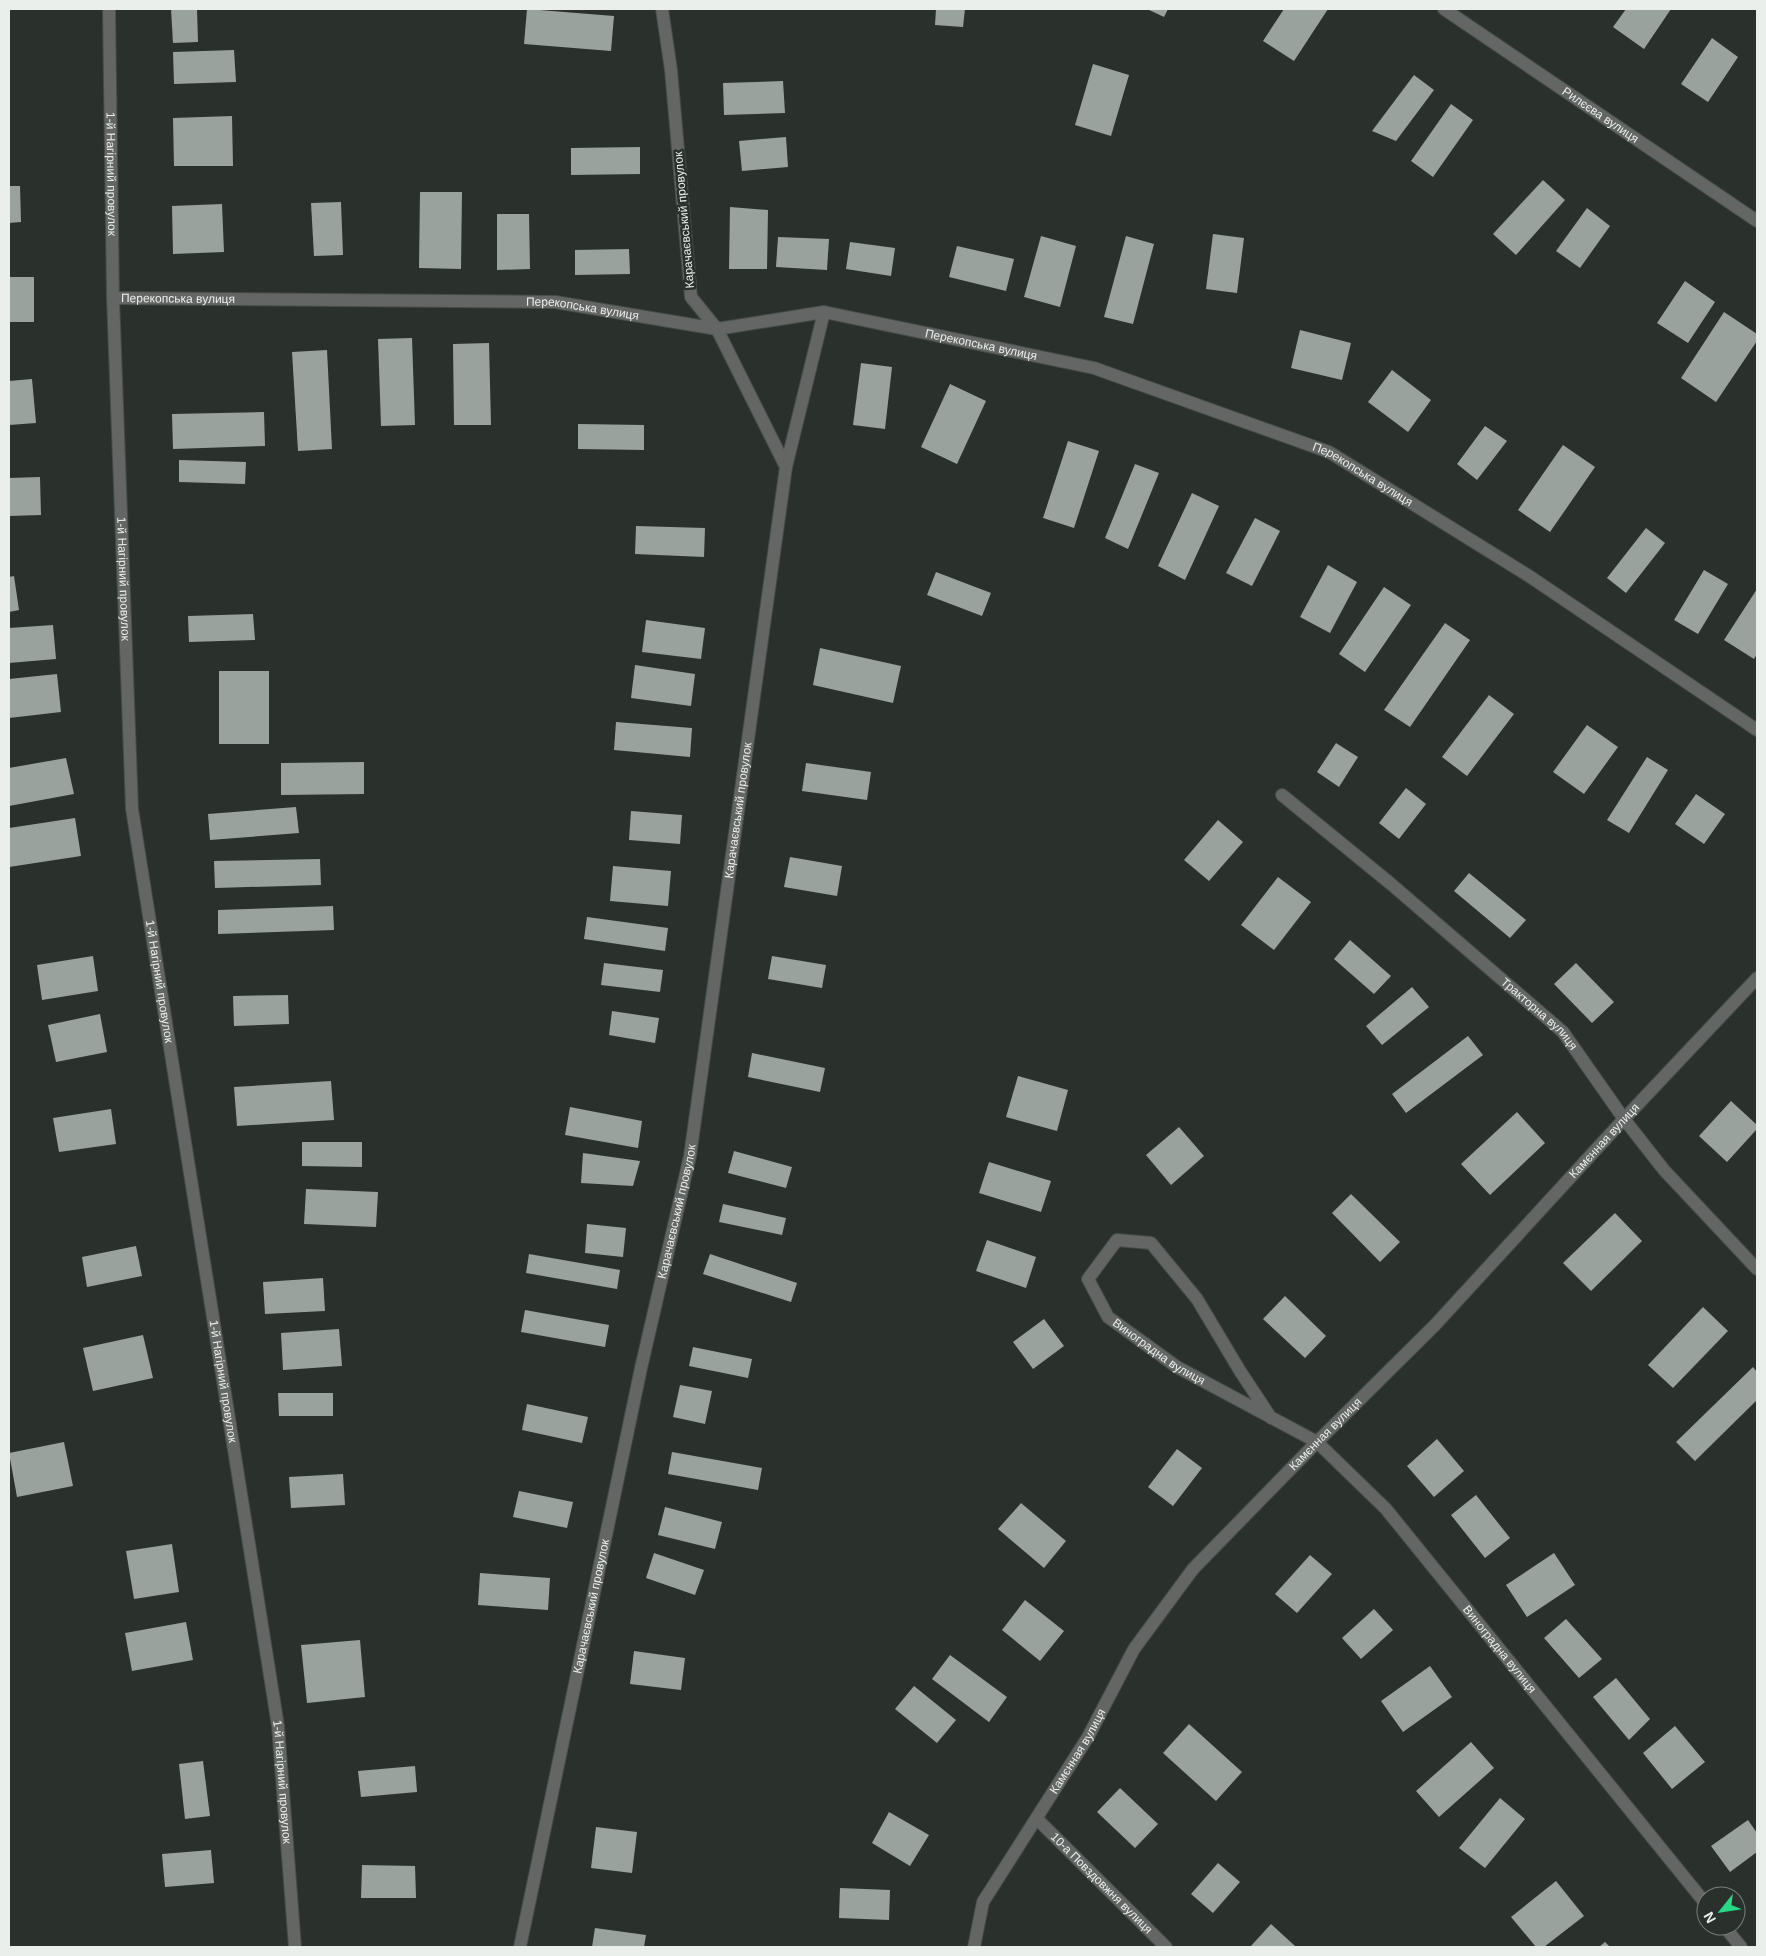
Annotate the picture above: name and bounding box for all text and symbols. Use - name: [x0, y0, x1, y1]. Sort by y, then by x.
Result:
- street label: Рилєєва вулиця: [1560, 84, 1641, 146]
- street label: 1-й Нагірний провулок: [103, 112, 119, 237]
- street label: Карачаєвський провулок: [671, 150, 697, 289]
- street label: Перекопська вулиця: [121, 291, 235, 306]
- street label: Перекопська вулиця: [526, 295, 640, 323]
- street label: Перекопська вулиця: [924, 326, 1038, 363]
- street label: Перекопська вулиця: [1311, 440, 1415, 509]
- street label: 1-й Нагірний провулок: [114, 517, 133, 642]
- street label: Карачаєвський провулок: [722, 741, 755, 879]
- street label: 1-й Нагірний провулок: [143, 919, 176, 1045]
- street label: Тракторна вулиця: [1498, 975, 1580, 1053]
- street label: Камєнная вулиця: [1566, 1100, 1642, 1181]
- street label: Карачаєвський провулок: [655, 1143, 699, 1280]
- street label: Виноградна вулиця: [1110, 1316, 1207, 1388]
- street label: 1-й Нагірний провулок: [206, 1319, 240, 1445]
- street label: Камєнная вулиця: [1286, 1395, 1364, 1473]
- street label: Карачаєвський провулок: [570, 1537, 612, 1675]
- street label: Виноградна вулиця: [1460, 1603, 1539, 1696]
- street label: Камєнная вулиця: [1047, 1706, 1109, 1796]
- street label: 1-й Нагірний провулок: [270, 1719, 294, 1845]
- street label: 10-а Повздовжня вулиця: [1048, 1830, 1155, 1937]
- north arrow: [1696, 1886, 1746, 1936]
- text: N: [1700, 1909, 1719, 1926]

